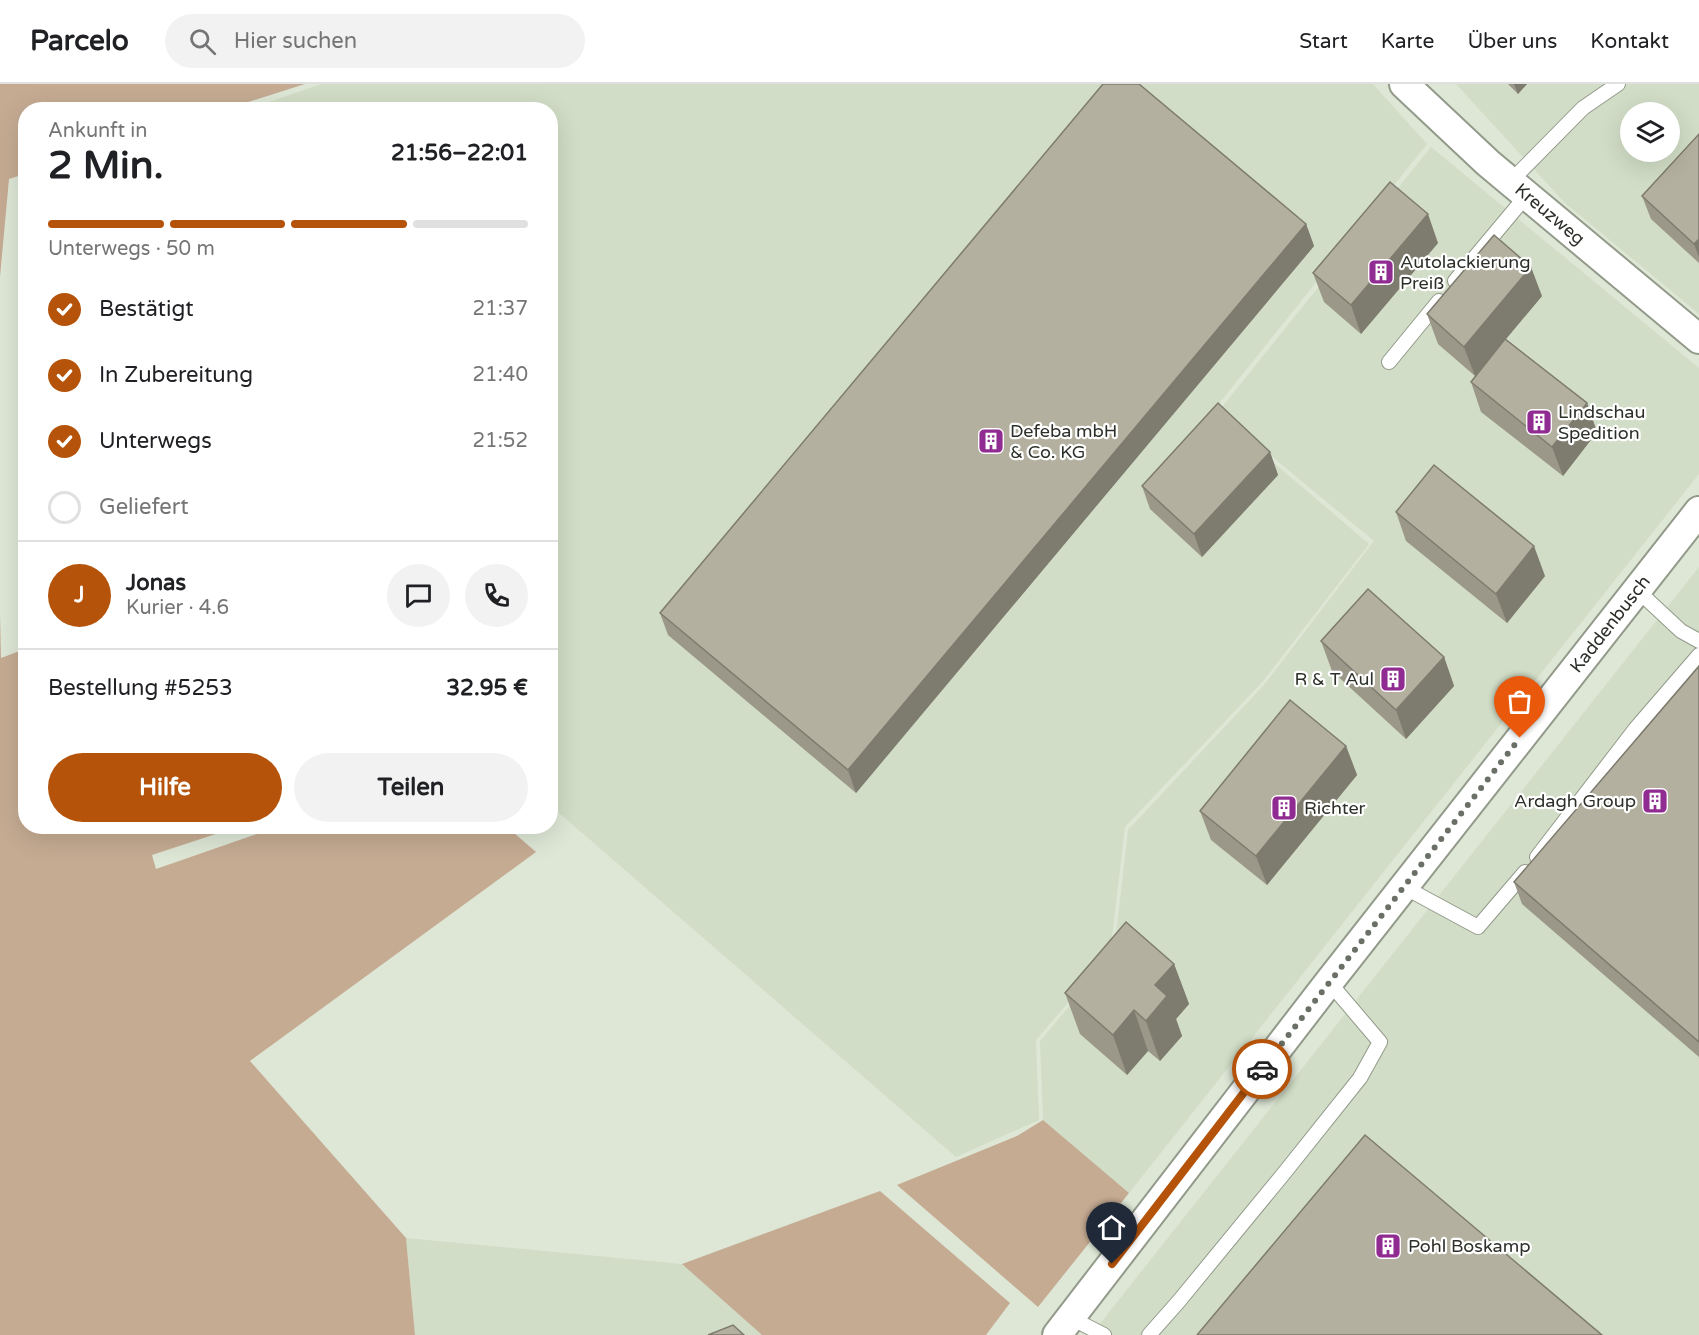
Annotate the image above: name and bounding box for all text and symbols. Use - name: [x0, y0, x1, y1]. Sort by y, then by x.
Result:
- search box: [165, 14, 585, 68]
- text: Parcelo: [30, 24, 129, 58]
- icon: search: [186, 25, 219, 58]
- text: Hier suchen: [234, 28, 357, 54]
- text: Start: [1299, 29, 1348, 54]
- text: Karte: [1381, 29, 1434, 54]
- text: Über uns: [1467, 29, 1557, 54]
- text: Kontakt: [1590, 29, 1669, 54]
- map controls: [1620, 102, 1680, 162]
- button: layers: [1620, 102, 1680, 162]
- text: Ankunft in: [48, 119, 147, 143]
- text: 21:56–22:01: [391, 140, 528, 166]
- text: 2 Min.: [48, 142, 164, 189]
- street label: Kreuzweg: [1511, 178, 1589, 250]
- text: Unterwegs · 50 m: [48, 237, 215, 261]
- place label: Autolackierung Preiß: [1400, 251, 1531, 294]
- building icon: Autolackierung Preiß: [1366, 257, 1396, 287]
- icon: check: [48, 293, 81, 326]
- text: Bestätigt: [99, 296, 194, 322]
- text: 21:37: [473, 297, 528, 321]
- icon: check: [48, 359, 81, 392]
- text: In Zubereitung: [99, 362, 253, 388]
- text: 21:40: [473, 363, 528, 387]
- place label: Lindschau Spedition: [1558, 401, 1645, 444]
- building icon: Lindschau Spedition: [1524, 407, 1554, 437]
- place label: Defeba mbH & Co. KG: [1010, 420, 1117, 463]
- icon: check: [48, 425, 81, 458]
- building icon: Defeba mbH & Co. KG: [976, 426, 1006, 456]
- text: Unterwegs: [99, 428, 212, 454]
- text: 21:52: [473, 429, 528, 453]
- text: Geliefert: [99, 494, 189, 520]
- button: chat: [387, 564, 450, 627]
- button: phone: [465, 564, 528, 627]
- text: Jonas: [126, 570, 186, 596]
- street label: Kaddenbusch: [1565, 571, 1655, 677]
- text: J: [74, 582, 85, 608]
- text: Kurier · 4.6: [126, 596, 229, 620]
- building icon: R & T Aul: [1378, 664, 1408, 694]
- place label: R & T Aul: [1294, 668, 1374, 690]
- text: Bestellung #5253: [48, 675, 233, 701]
- text: 32.95 €: [446, 675, 528, 701]
- pin: [1494, 676, 1545, 738]
- icon: bag: [1503, 685, 1536, 718]
- button: Hilfe: [48, 753, 282, 822]
- button: Teilen: [294, 753, 528, 822]
- building icon: Ardagh Group: [1640, 786, 1670, 816]
- place label: Ardagh Group: [1514, 790, 1636, 812]
- building icon: Richter: [1269, 793, 1299, 823]
- place label: Richter: [1304, 797, 1366, 819]
- courier: [1232, 1039, 1292, 1099]
- icon: car: [1246, 1053, 1279, 1086]
- pin: [1086, 1202, 1137, 1264]
- icon: home: [1095, 1211, 1128, 1244]
- building icon: Pohl Boskamp: [1373, 1231, 1403, 1261]
- place label: Pohl Boskamp: [1408, 1235, 1531, 1257]

